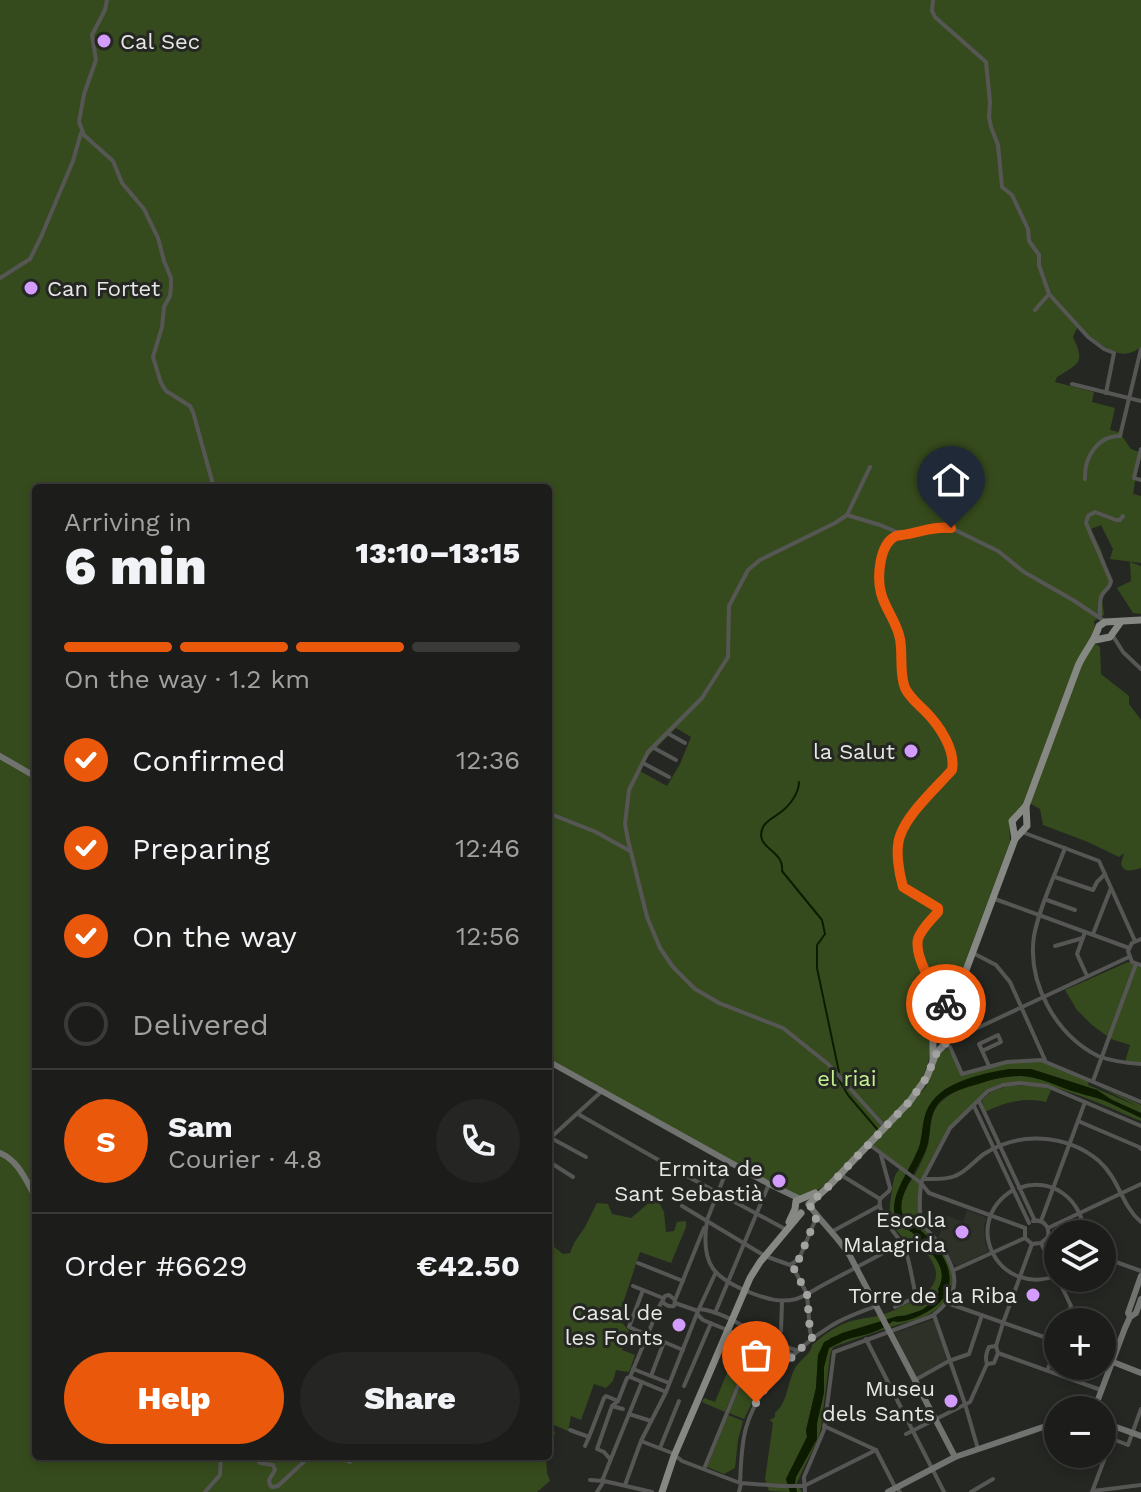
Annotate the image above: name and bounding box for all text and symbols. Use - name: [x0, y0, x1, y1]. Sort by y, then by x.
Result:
- place label: Cal Sec: [120, 29, 200, 54]
- marker: Cal Sec: [95, 32, 113, 50]
- place label: Can Fortet: [47, 276, 160, 301]
- marker: Can Fortet: [22, 279, 40, 297]
- pin: [917, 446, 985, 528]
- icon: home: [929, 458, 973, 502]
- text: Arriving in: [64, 507, 192, 537]
- text: 13:10–13:15: [356, 535, 520, 570]
- text: 6 min: [64, 536, 207, 597]
- text: On the way · 1.2 km: [64, 664, 310, 694]
- icon: check: [64, 738, 108, 782]
- place label: la Salut: [813, 739, 895, 764]
- marker: la Salut: [902, 742, 920, 760]
- text: Confirmed: [132, 743, 286, 778]
- text: 12:36: [456, 745, 520, 775]
- icon: check: [64, 826, 108, 870]
- text: Preparing: [132, 831, 270, 866]
- text: 12:46: [455, 833, 520, 863]
- icon: check: [64, 914, 108, 958]
- text: On the way: [132, 919, 297, 954]
- text: 12:56: [456, 921, 520, 951]
- courier: [906, 964, 986, 1044]
- icon: bike: [924, 982, 968, 1026]
- text: Delivered: [132, 1007, 269, 1042]
- park label: el riai: [817, 1066, 877, 1091]
- button: phone: [436, 1099, 520, 1183]
- text: Sam: [168, 1109, 233, 1144]
- text: S: [96, 1124, 116, 1159]
- text: Courier · 4.8: [168, 1144, 322, 1174]
- place label: Ermita de Sant Sebastià: [614, 1156, 763, 1206]
- marker: Ermita de Sant Sebastià: [770, 1172, 788, 1190]
- place label: Escola Malagrida: [843, 1207, 946, 1257]
- map controls: [1044, 1220, 1116, 1468]
- button: layers: [1044, 1220, 1116, 1292]
- marker: Escola Malagrida: [953, 1223, 971, 1241]
- text: Order #6629: [64, 1248, 248, 1283]
- text: €42.50: [417, 1248, 520, 1283]
- place label: Torre de la Riba: [848, 1283, 1017, 1308]
- marker: Torre de la Riba: [1024, 1286, 1042, 1304]
- place label: Casal de les Fonts: [565, 1300, 663, 1350]
- button: +: [1044, 1308, 1116, 1380]
- marker: Casal de les Fonts: [670, 1316, 688, 1334]
- pin: [722, 1321, 790, 1403]
- icon: bag: [734, 1333, 778, 1377]
- button: Help: [64, 1352, 284, 1444]
- button: Share: [300, 1352, 520, 1444]
- place label: Museu dels Sants: [822, 1376, 935, 1426]
- marker: Museu dels Sants: [942, 1392, 960, 1410]
- button: −: [1044, 1396, 1116, 1468]

